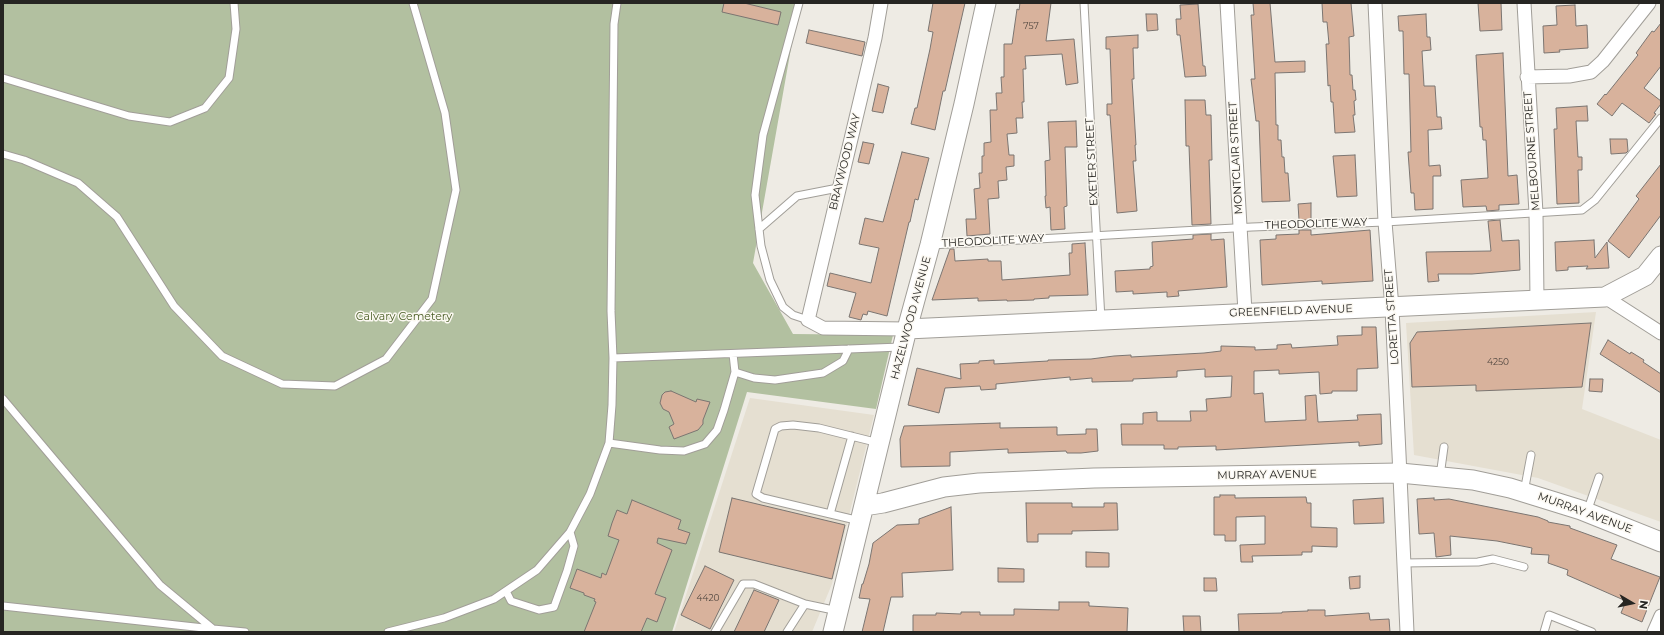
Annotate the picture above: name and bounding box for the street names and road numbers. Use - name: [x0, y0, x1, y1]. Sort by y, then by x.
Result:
- street label: MELBOURNE STREET: [1521, 91, 1543, 211]
- street label: MONTCLAIR STREET: [1226, 101, 1246, 215]
- street label: BRAYWOOD WAY: [827, 112, 863, 212]
- street label: EXETER STREET: [1083, 118, 1101, 206]
- street label: THEODOLITE WAY: [1264, 216, 1368, 232]
- street label: THEODOLITE WAY: [941, 232, 1045, 250]
- street label: HAZELWOOD AVENUE: [888, 255, 934, 381]
- street label: LORETTA STREET: [1382, 269, 1402, 365]
- street label: GREENFIELD AVENUE: [1229, 302, 1353, 320]
- street label: MURRAY AVENUE: [1217, 468, 1317, 482]
- street label: MURRAY AVENUE: [1536, 490, 1634, 536]

